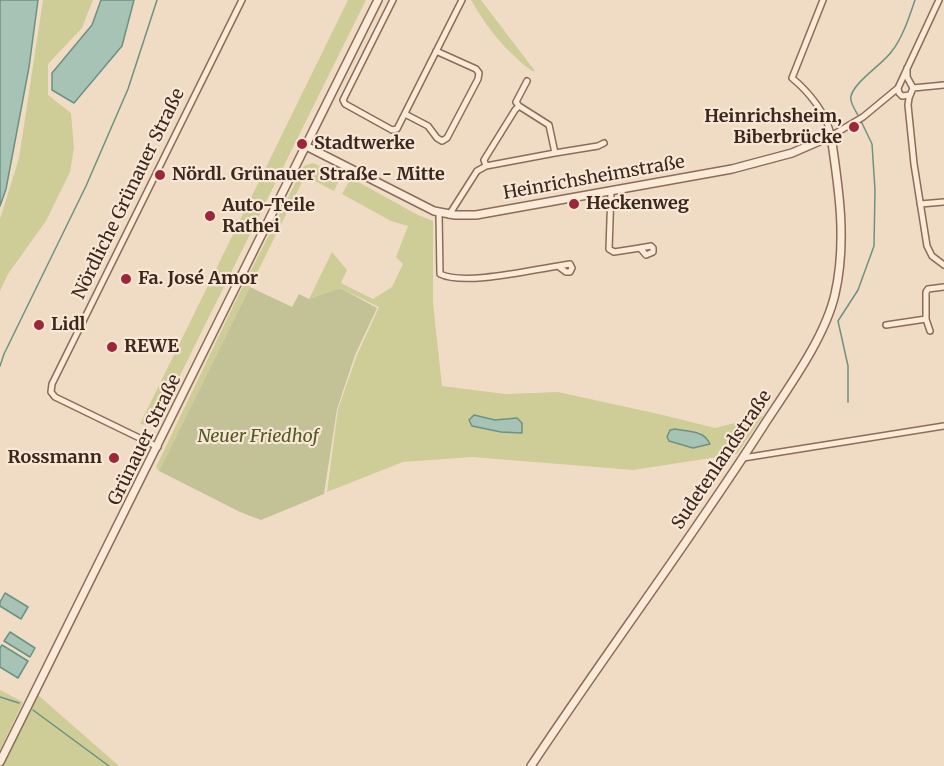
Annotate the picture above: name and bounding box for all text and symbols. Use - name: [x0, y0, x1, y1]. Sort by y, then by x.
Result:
- street label: Nördliche Grünauer Straße: [69, 85, 189, 303]
- place label: Heinrichsheim, Biberbrücke: [704, 106, 842, 148]
- marker: Heinrichsheim, Biberbrücke: [847, 120, 861, 134]
- place label: Stadtwerke: [314, 133, 415, 155]
- marker: Stadtwerke: [295, 137, 309, 151]
- street label: Heinrichsheimstraße: [501, 151, 687, 205]
- place label: Nördl. Grünauer Straße - Mitte: [172, 164, 445, 186]
- marker: Nördl. Grünauer Straße - Mitte: [153, 168, 167, 182]
- place label: Heckenweg: [586, 193, 689, 215]
- place label: Auto-Teile Rathei: [222, 195, 315, 238]
- marker: Heckenweg: [567, 197, 581, 211]
- marker: Auto-Teile Rathei: [203, 209, 217, 223]
- place label: Fa. José Amor: [138, 268, 258, 290]
- marker: Fa. José Amor: [119, 272, 133, 286]
- place label: Lidl: [51, 314, 85, 336]
- marker: Lidl: [32, 318, 46, 332]
- place label: REWE: [124, 336, 179, 358]
- marker: REWE: [105, 340, 119, 354]
- street label: Grünauer Straße: [104, 371, 186, 509]
- street label: Sudetenlandstraße: [667, 386, 777, 534]
- park label: Neuer Friedhof: [197, 426, 319, 448]
- place label: Rossmann: [8, 447, 102, 469]
- marker: Rossmann: [107, 451, 121, 465]

